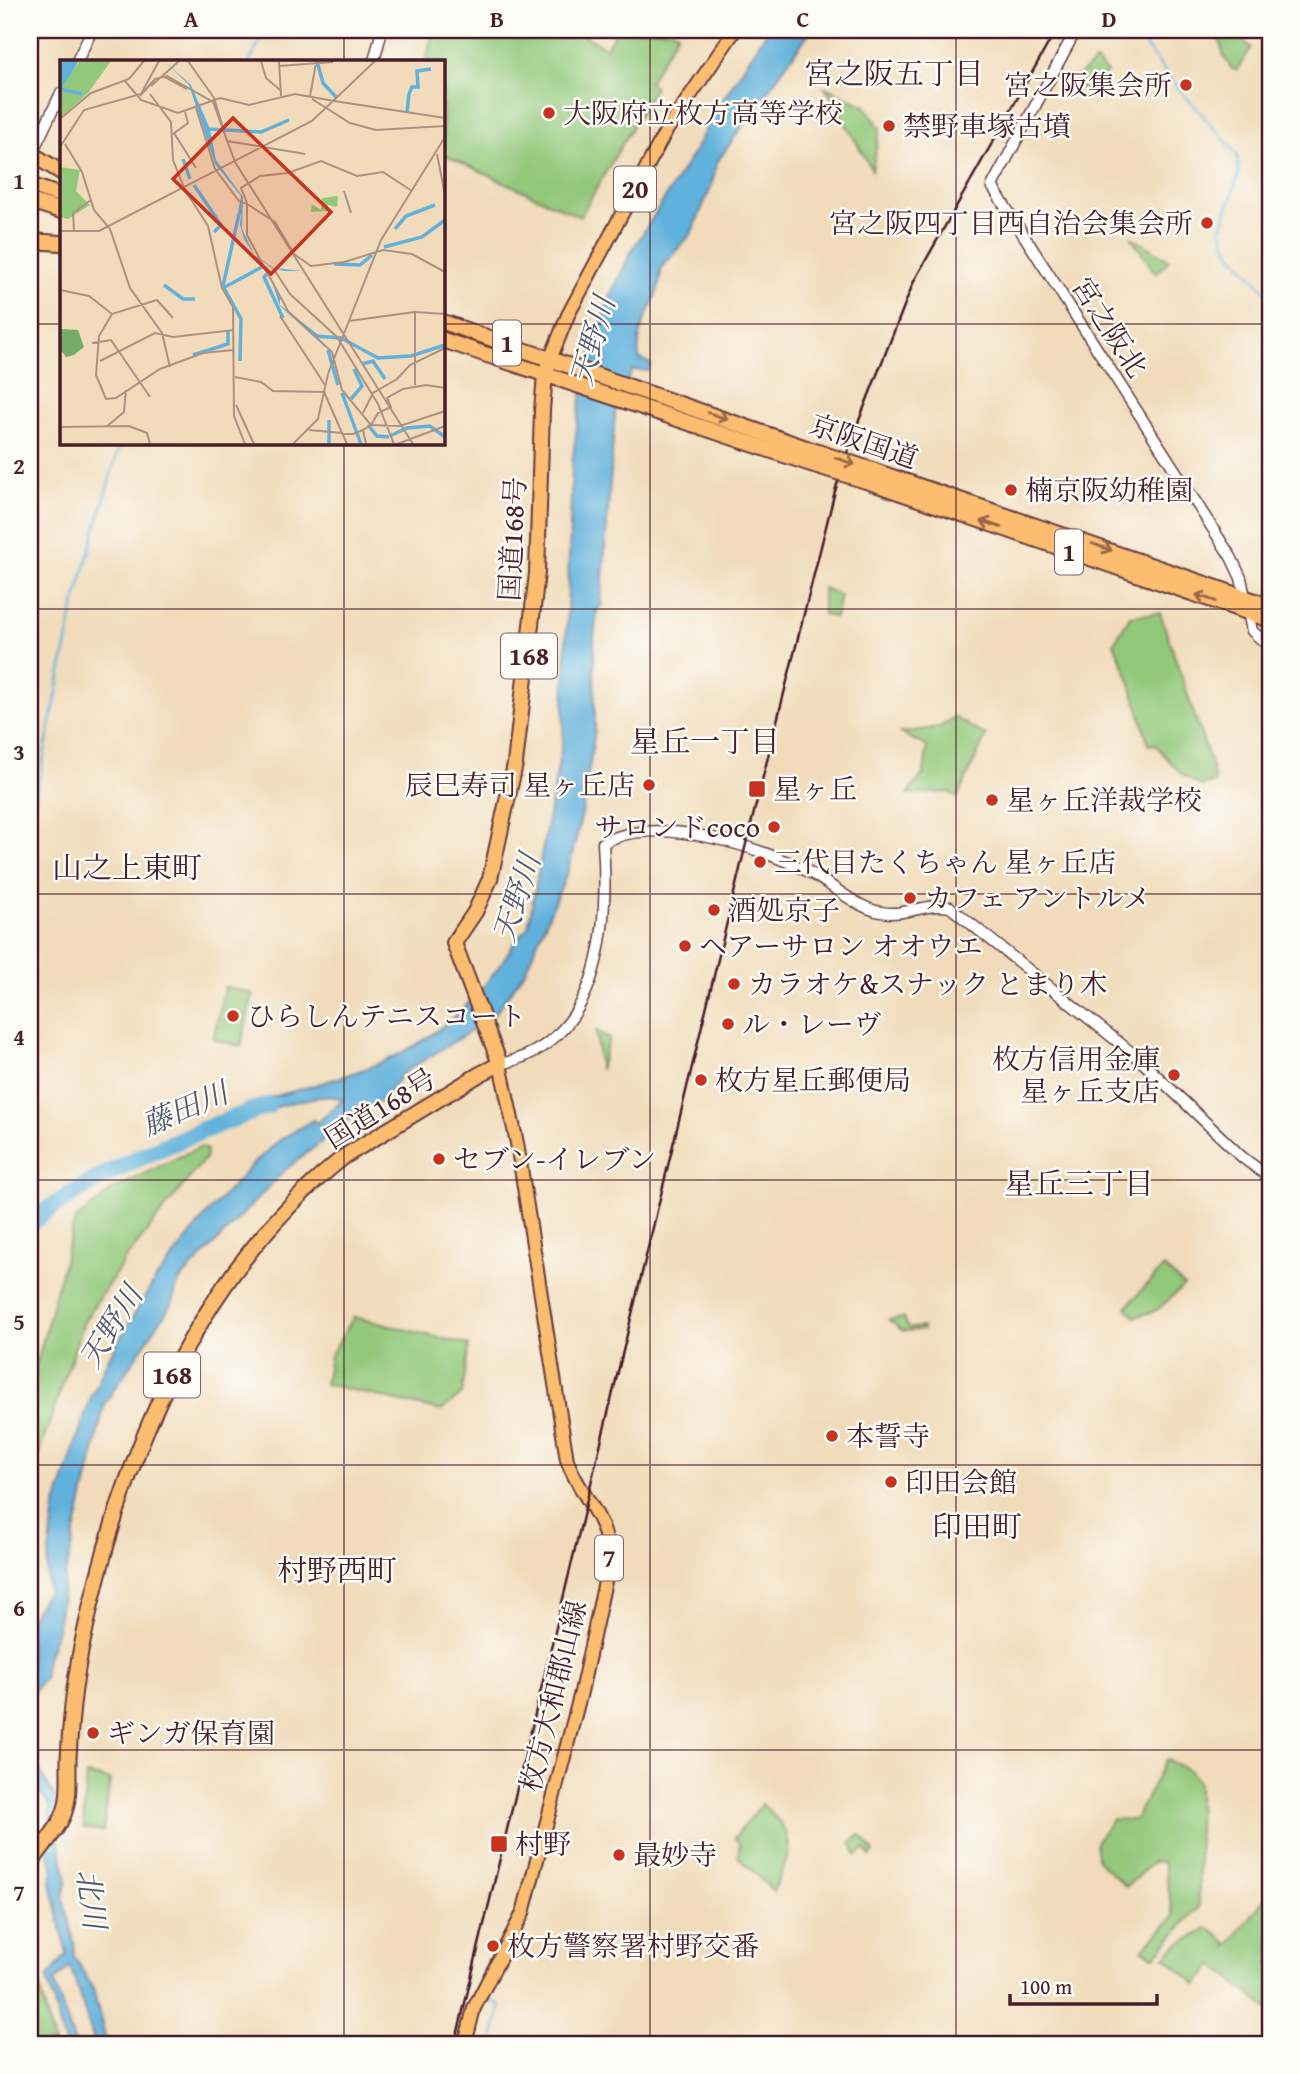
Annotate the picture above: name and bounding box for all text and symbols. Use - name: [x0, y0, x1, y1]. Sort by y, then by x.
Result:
- text: A: [184, 2, 199, 35]
- text: B: [490, 2, 504, 35]
- text: C: [796, 2, 810, 35]
- text: D: [1102, 2, 1117, 35]
- district label: 宮之阪五丁目: [804, 51, 984, 95]
- inset map: [60, 60, 444, 444]
- place label: 宮之阪集会所: [1004, 64, 1172, 105]
- marker: 宮之阪集会所: [1178, 77, 1194, 93]
- place label: 大阪府立枚方高等学校: [563, 92, 843, 133]
- marker: 大阪府立枚方高等学校: [541, 105, 557, 121]
- place label: 禁野車塚古墳: [903, 105, 1071, 146]
- marker: 禁野車塚古墳: [881, 118, 897, 134]
- text: 1: [13, 164, 25, 197]
- road number: 20: [614, 166, 656, 212]
- place label: 宮之阪四丁目西自治会集会所: [829, 202, 1193, 243]
- marker: 宮之阪四丁目西自治会集会所: [1199, 215, 1215, 231]
- street label: 宮之阪北: [1063, 269, 1158, 385]
- water label: 天野川: [558, 289, 626, 390]
- road number: 1: [493, 320, 521, 366]
- street label: 京阪国道: [805, 403, 924, 478]
- one-way arrow: [706, 411, 728, 423]
- text: 2: [13, 449, 25, 482]
- one-way arrow: [834, 455, 856, 468]
- place label: 楠京阪幼稚園: [1025, 469, 1193, 510]
- street label: 国道168号: [488, 476, 535, 602]
- marker: 楠京阪幼稚園: [1003, 482, 1019, 498]
- one-way arrow: [980, 517, 1002, 529]
- road number: 1: [1055, 530, 1083, 574]
- one-way arrow: [1091, 542, 1113, 554]
- one-way arrow: [1195, 591, 1217, 603]
- road number: 168: [501, 634, 557, 678]
- district label: 星丘一丁目: [630, 719, 780, 763]
- text: 3: [13, 735, 25, 768]
- place label: 辰巳寿司 星ヶ丘店: [405, 764, 635, 805]
- place label: 星ヶ丘: [773, 768, 857, 809]
- marker: 辰巳寿司 星ヶ丘店: [641, 777, 657, 793]
- marker: 星ヶ丘: [747, 779, 767, 799]
- place label: 星ヶ丘洋裁学校: [1006, 779, 1202, 820]
- marker: 星ヶ丘洋裁学校: [984, 792, 1000, 808]
- place label: サロンドcoco: [595, 806, 760, 847]
- marker: サロンドcoco: [766, 819, 782, 835]
- place label: 三代目たくちゃん 星ヶ丘店: [774, 841, 1116, 882]
- district label: 山之上東町: [52, 845, 202, 889]
- water label: 天野川: [481, 845, 552, 947]
- marker: 三代目たくちゃん 星ヶ丘店: [752, 854, 768, 870]
- place label: カフェ アントルメ: [924, 877, 1151, 918]
- place label: 酒処京子: [728, 889, 840, 930]
- marker: カフェ アントルメ: [902, 890, 918, 906]
- marker: 酒処京子: [706, 902, 722, 918]
- place label: ヘアーサロン オオウエ: [699, 925, 983, 966]
- marker: ヘアーサロン オオウエ: [677, 938, 693, 954]
- place label: カラオケ&スナック とまり木: [748, 963, 1107, 1004]
- marker: カラオケ&スナック とまり木: [726, 976, 742, 992]
- place label: ひらしんテニスコート: [247, 995, 526, 1036]
- place label: ル・レーヴ: [742, 1003, 882, 1044]
- marker: ひらしんテニスコート: [225, 1008, 241, 1024]
- marker: ル・レーヴ: [720, 1016, 736, 1032]
- text: 4: [13, 1020, 25, 1053]
- place label: 枚方信用金庫 星ヶ丘支店: [992, 1038, 1160, 1111]
- street label: 国道168号: [316, 1057, 443, 1158]
- place label: 枚方星丘郵便局: [715, 1059, 911, 1100]
- marker: 枚方信用金庫 星ヶ丘支店: [1166, 1067, 1182, 1083]
- water label: 藤田川: [135, 1069, 237, 1146]
- marker: 枚方星丘郵便局: [693, 1072, 709, 1088]
- place label: セブン-イレブン: [453, 1138, 656, 1179]
- marker: セブン-イレブン: [431, 1151, 447, 1167]
- district label: 星丘三丁目: [1004, 1161, 1154, 1205]
- water label: 天野川: [68, 1274, 154, 1376]
- text: 5: [13, 1305, 25, 1338]
- road number: 168: [144, 1352, 200, 1398]
- place label: 本誓寺: [846, 1415, 930, 1456]
- marker: 本誓寺: [824, 1428, 840, 1444]
- place label: 印田会館: [905, 1461, 1017, 1502]
- marker: 印田会館: [883, 1474, 899, 1490]
- district label: 印田町: [932, 1504, 1022, 1548]
- road number: 7: [595, 1536, 623, 1581]
- district label: 村野西町: [277, 1548, 397, 1592]
- text: 6: [13, 1591, 25, 1624]
- street label: 枚方大和郡山線: [509, 1596, 596, 1796]
- place label: ギンガ保育園: [107, 1712, 275, 1753]
- marker: ギンガ保育園: [85, 1725, 101, 1741]
- place label: 村野: [515, 1823, 571, 1864]
- marker: 村野: [489, 1834, 509, 1854]
- place label: 最妙寺: [633, 1834, 717, 1875]
- marker: 最妙寺: [611, 1847, 627, 1863]
- water label: 北川: [66, 1866, 118, 1935]
- text: 7: [13, 1876, 25, 1909]
- place label: 枚方警察署村野交番: [507, 1925, 759, 1966]
- marker: 枚方警察署村野交番: [485, 1938, 501, 1954]
- scale bar: [1010, 1962, 1156, 2006]
- text: 100 m: [1020, 1971, 1072, 2002]

